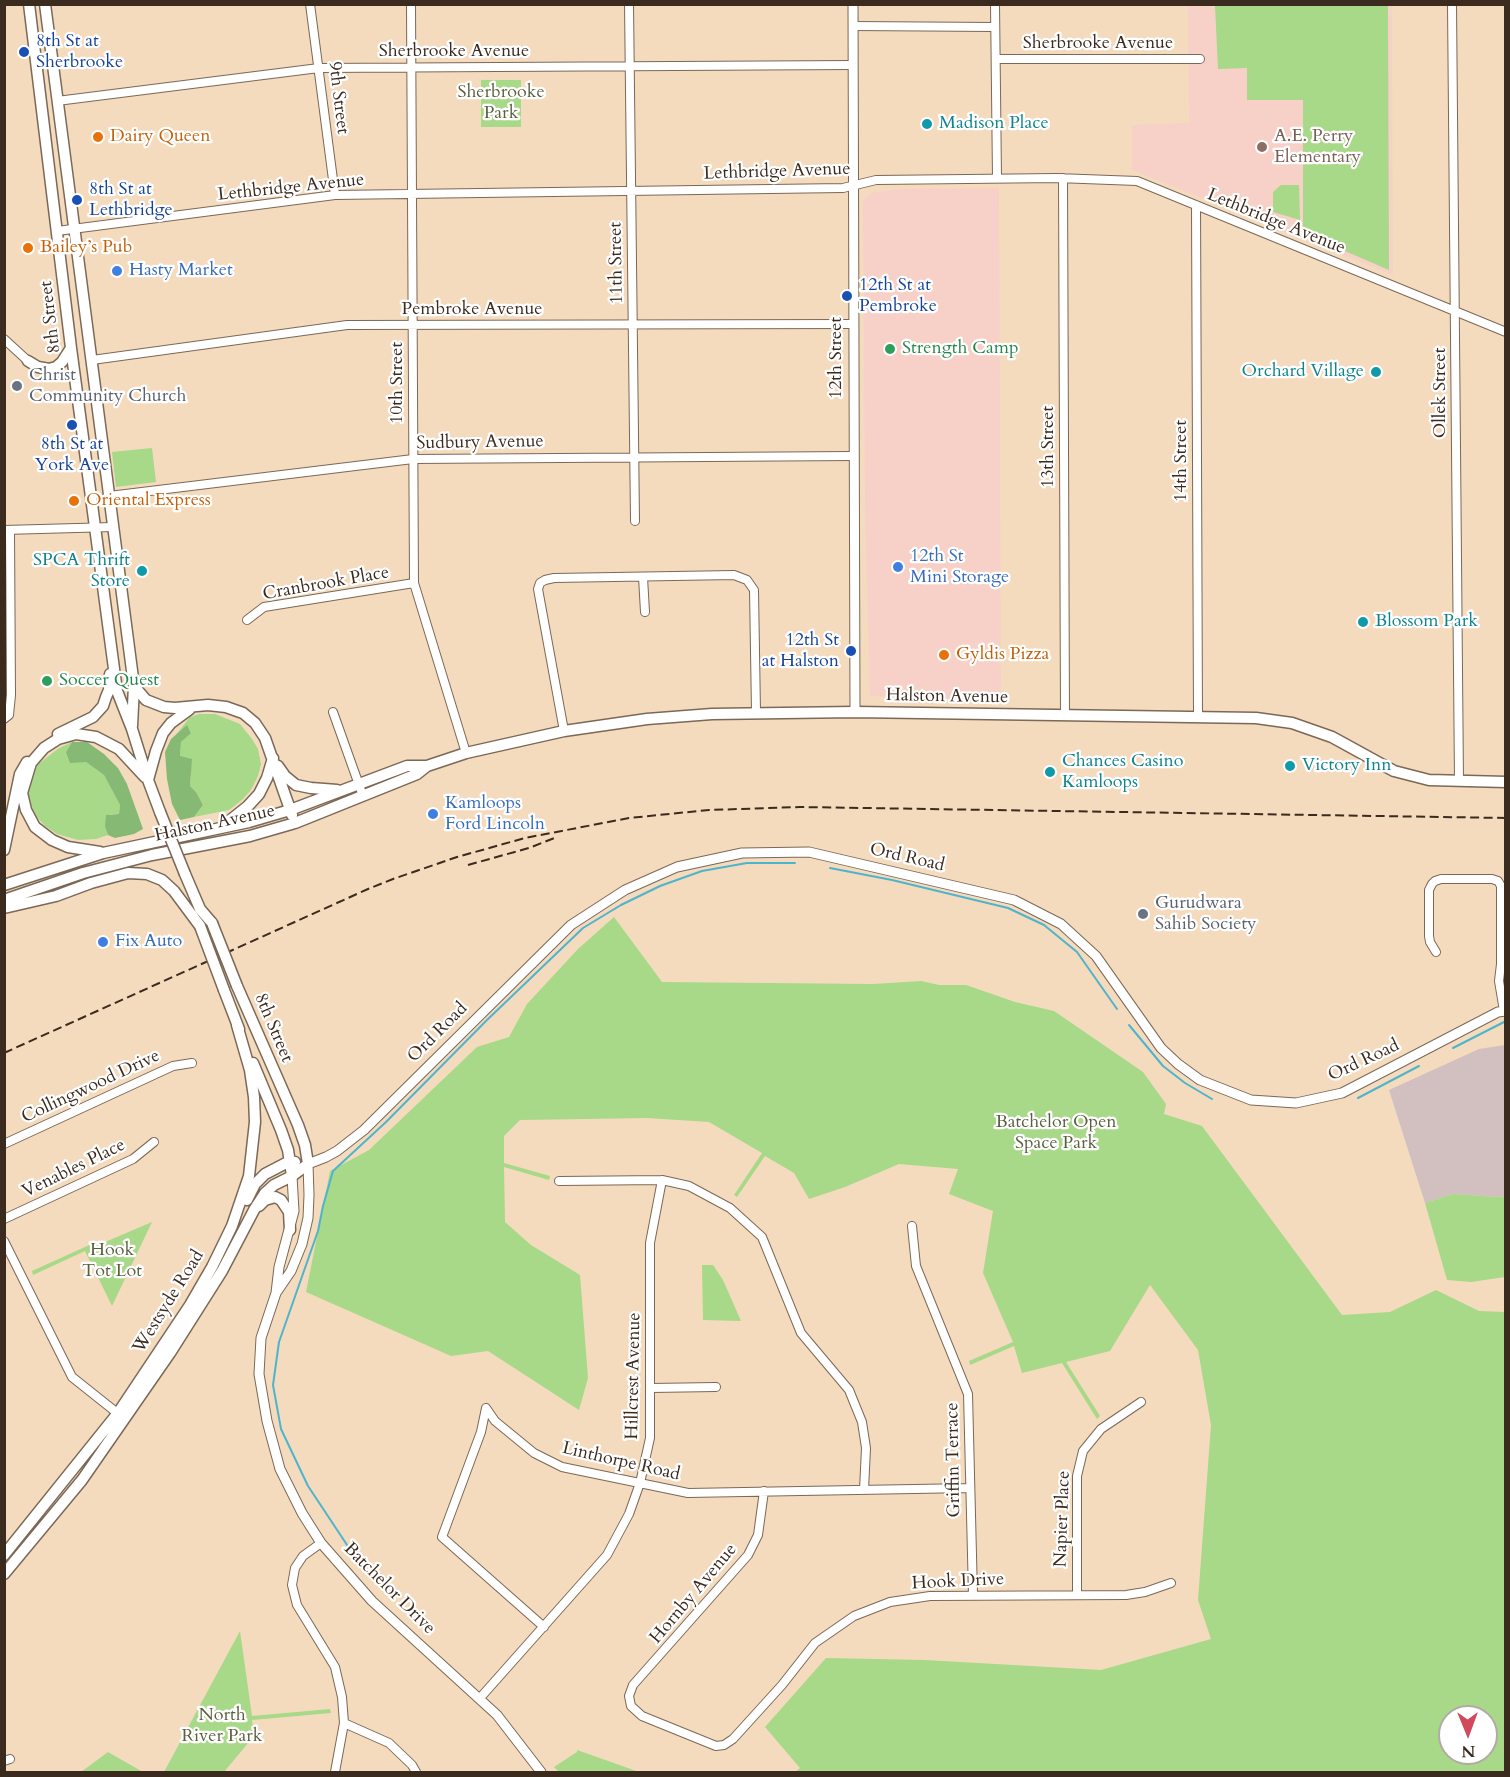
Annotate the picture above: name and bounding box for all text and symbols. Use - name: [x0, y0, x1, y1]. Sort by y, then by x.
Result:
- place label: 8th St at Sherbrooke: [36, 31, 123, 74]
- street label: Sherbrooke Avenue: [1023, 33, 1173, 55]
- street label: Sherbrooke Avenue: [379, 41, 529, 63]
- marker: 8th St at Sherbrooke: [17, 45, 31, 59]
- street label: 9th Street: [323, 60, 353, 136]
- park label: Sherbrooke Park: [457, 82, 545, 124]
- place label: Madison Place: [939, 113, 1049, 135]
- marker: Madison Place: [920, 117, 934, 131]
- place label: Dairy Queen: [110, 126, 210, 148]
- place label: A.E. Perry Elementary: [1274, 126, 1361, 168]
- marker: Dairy Queen: [91, 130, 105, 144]
- marker: A.E. Perry Elementary: [1255, 140, 1269, 154]
- street label: Lethbridge Avenue: [703, 159, 851, 185]
- street label: Lethbridge Avenue: [217, 170, 365, 206]
- place label: 8th St at Lethbridge: [89, 179, 173, 222]
- street label: Lethbridge Avenue: [1204, 184, 1348, 260]
- marker: 8th St at Lethbridge: [70, 193, 84, 207]
- street label: 11th Street: [605, 222, 629, 304]
- place label: Bailey’s Pub: [40, 237, 132, 259]
- marker: Bailey’s Pub: [21, 241, 35, 255]
- place label: Hasty Market: [129, 260, 233, 282]
- marker: Hasty Market: [110, 264, 124, 278]
- place label: 12th St at Pembroke: [859, 275, 937, 318]
- street label: 8th Street: [36, 279, 66, 355]
- marker: 12th St at Pembroke: [840, 289, 854, 303]
- street label: Pembroke Avenue: [401, 299, 543, 321]
- street label: 12th Street: [826, 317, 848, 399]
- place label: Strength Camp: [902, 338, 1019, 360]
- street label: 10th Street: [387, 342, 409, 424]
- marker: Strength Camp: [883, 342, 897, 356]
- street label: Ollek Street: [1430, 348, 1452, 438]
- place label: Orchard Village: [1242, 361, 1364, 383]
- place label: Christ Community Church: [29, 365, 186, 407]
- marker: Orchard Village: [1369, 365, 1383, 379]
- marker: Christ Community Church: [10, 379, 24, 393]
- street label: 13th Street: [1038, 406, 1060, 488]
- marker: 8th St at York Ave: [65, 418, 79, 432]
- street label: 14th Street: [1171, 420, 1193, 502]
- street label: Sudbury Avenue: [416, 431, 544, 455]
- place label: 8th St at York Ave: [35, 434, 109, 476]
- place label: Oriental Express: [86, 490, 211, 512]
- marker: Oriental Express: [67, 494, 81, 508]
- place label: 12th St Mini Storage: [910, 546, 1009, 588]
- place label: SPCA Thrift Store: [33, 550, 130, 592]
- marker: 12th St Mini Storage: [891, 560, 905, 574]
- street label: Cranbrook Place: [261, 562, 391, 606]
- marker: SPCA Thrift Store: [135, 564, 149, 578]
- place label: Blossom Park: [1375, 611, 1478, 633]
- marker: Blossom Park: [1356, 615, 1370, 629]
- place label: 12th St at Halston: [762, 630, 839, 672]
- marker: 12th St at Halston: [844, 644, 858, 658]
- place label: Gyldis Pizza: [956, 644, 1049, 666]
- marker: Gyldis Pizza: [937, 648, 951, 662]
- place label: Soccer Quest: [59, 670, 159, 692]
- marker: Soccer Quest: [40, 674, 54, 688]
- street label: Halston Avenue: [886, 685, 1008, 709]
- place label: Chances Casino Kamloops: [1062, 751, 1183, 794]
- place label: Victory Inn: [1302, 755, 1391, 777]
- marker: Victory Inn: [1283, 759, 1297, 773]
- marker: Chances Casino Kamloops: [1043, 765, 1057, 779]
- place label: Kamloops Ford Lincoln: [445, 793, 545, 836]
- street label: Halston Avenue: [153, 801, 277, 847]
- marker: Kamloops Ford Lincoln: [426, 807, 440, 821]
- street label: Ord Road: [867, 839, 947, 877]
- place label: Gurudwara Sahib Society: [1155, 893, 1257, 936]
- marker: Gurudwara Sahib Society: [1136, 907, 1150, 921]
- place label: Fix Auto: [115, 931, 182, 953]
- marker: Fix Auto: [96, 935, 110, 949]
- street label: 8th Street: [249, 990, 297, 1066]
- street label: Ord Road: [403, 998, 473, 1068]
- street label: Ord Road: [1325, 1035, 1403, 1087]
- street label: Collingwood Drive: [19, 1046, 163, 1128]
- park label: Batchelor Open Space Park: [995, 1112, 1117, 1154]
- street label: Venables Place: [19, 1135, 129, 1203]
- park label: Hook Tot Lot: [82, 1240, 142, 1282]
- street label: Westsyde Road: [129, 1246, 209, 1358]
- street label: Hillcrest Avenue: [622, 1312, 646, 1440]
- street label: Griffin Terrace: [942, 1402, 966, 1518]
- street label: Linthorpe Road: [560, 1438, 682, 1486]
- street label: Napier Place: [1051, 1470, 1075, 1568]
- street label: Batchelor Drive: [339, 1539, 439, 1639]
- street label: Hornby Avenue: [646, 1540, 742, 1648]
- street label: Hook Drive: [911, 1569, 1005, 1595]
- park label: North River Park: [182, 1705, 262, 1748]
- north arrow: [1438, 1705, 1498, 1765]
- text: N: [1461, 1740, 1475, 1762]

